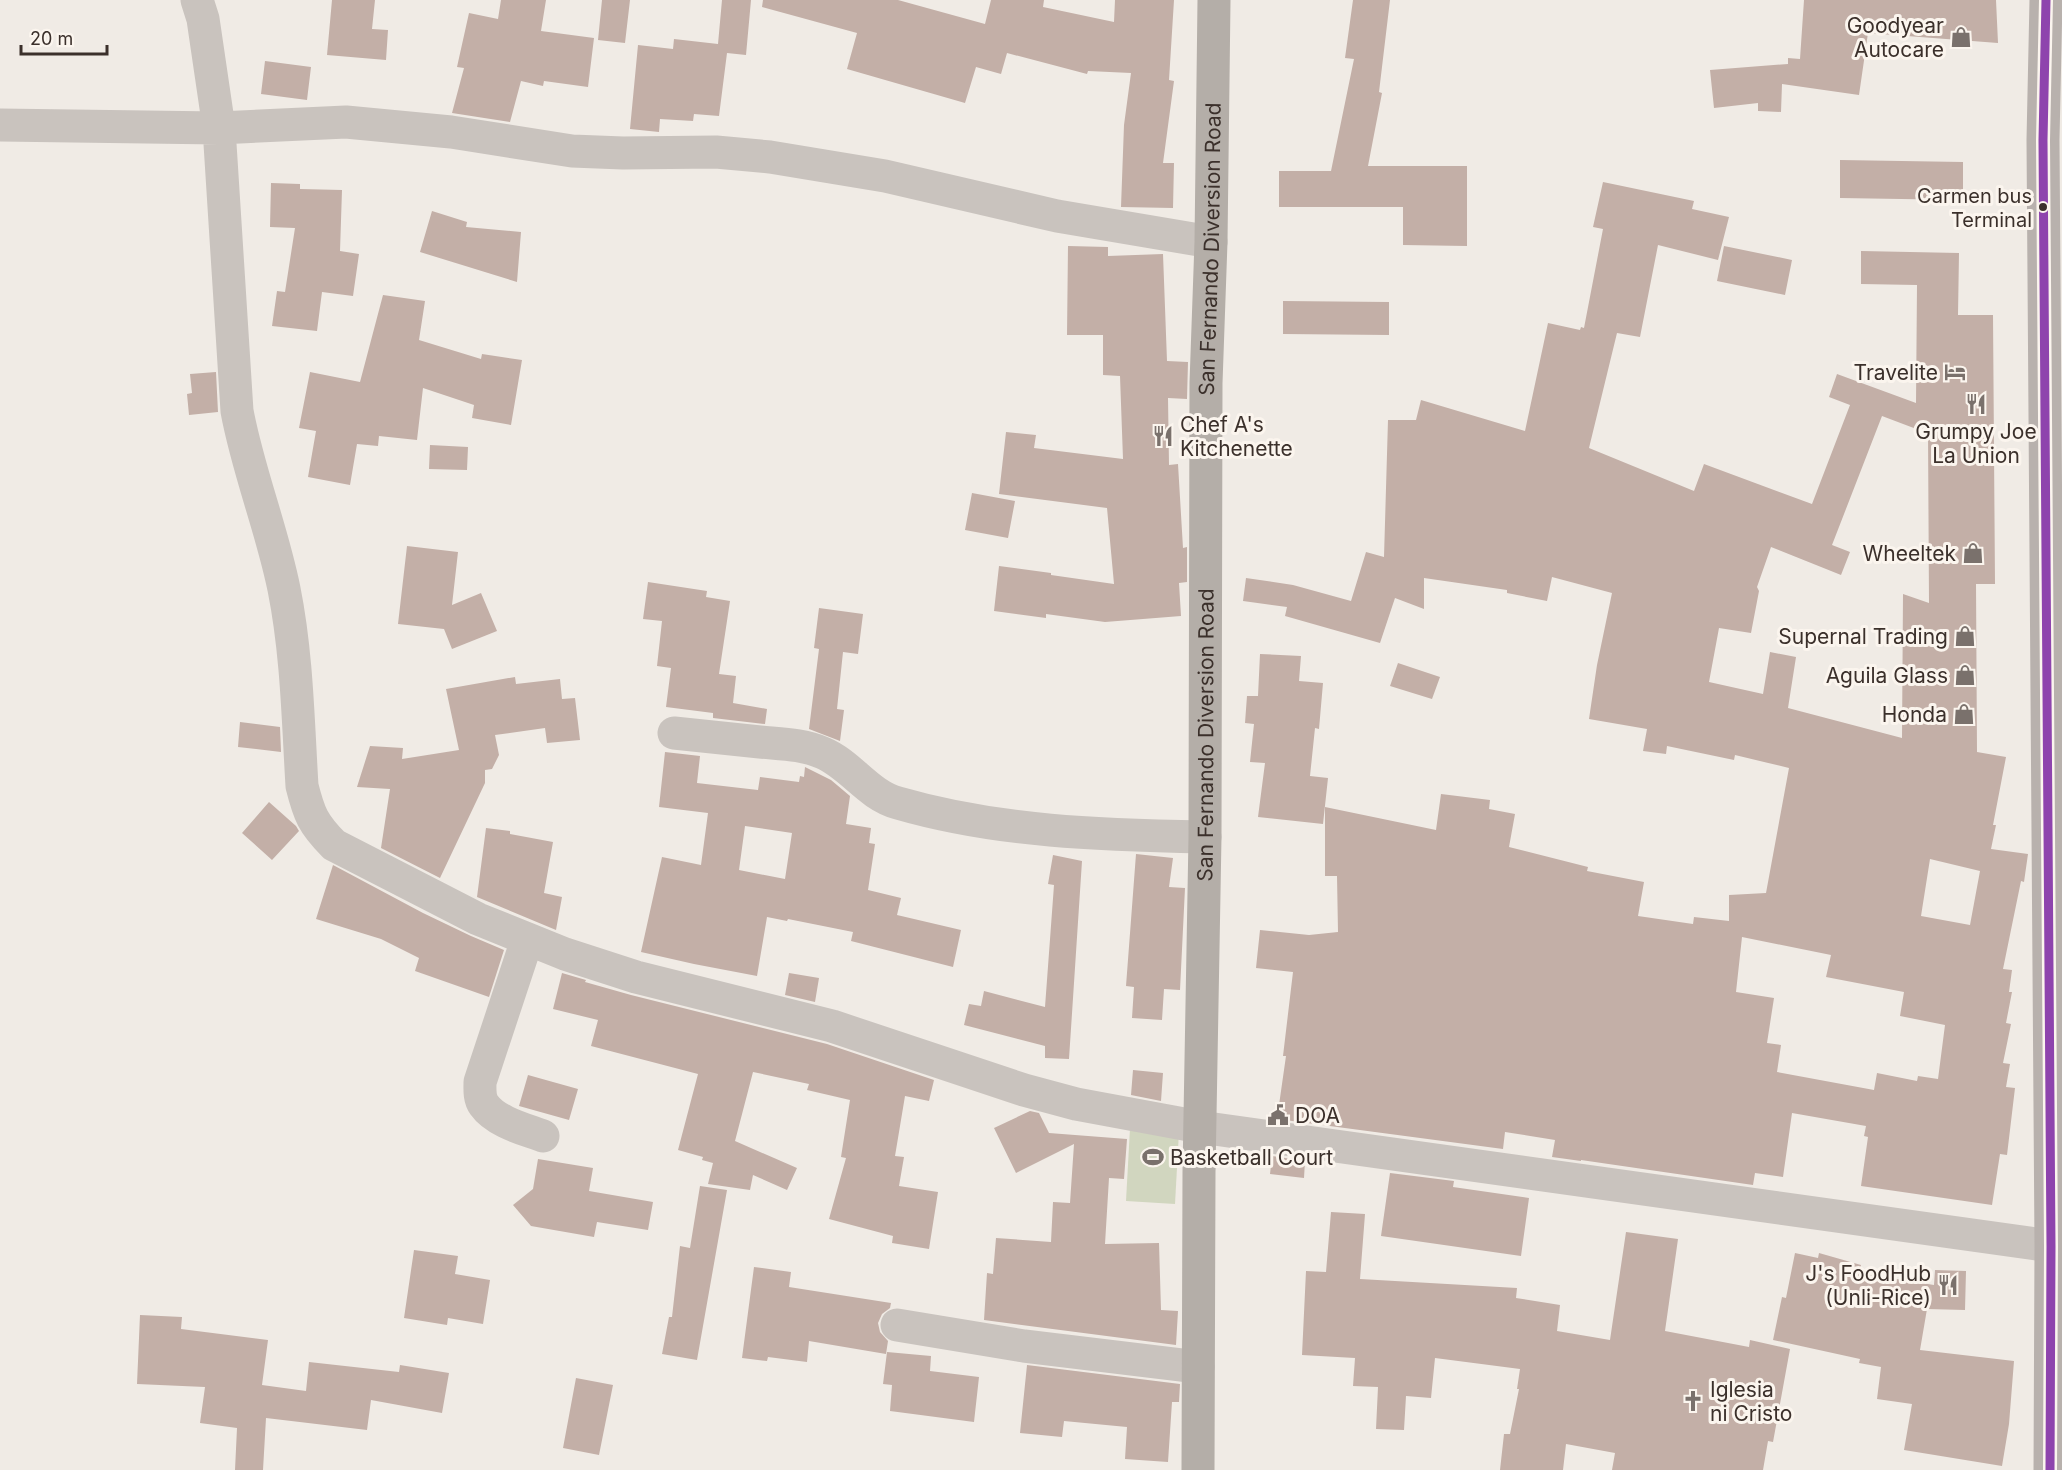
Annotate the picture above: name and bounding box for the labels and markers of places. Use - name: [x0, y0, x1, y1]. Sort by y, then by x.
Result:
- place label: Goodyear Autocare: [1847, 13, 1944, 62]
- shop icon: Goodyear Autocare: [1949, 25, 1973, 49]
- place label: Carmen bus Terminal: [1917, 184, 2032, 232]
- marker: Carmen bus Terminal: [2037, 201, 2049, 213]
- place label: Travelite: [1854, 360, 1938, 385]
- hotel icon: Travelite: [1943, 360, 1967, 384]
- restaurant icon: Grumpy Joe La Union: [1964, 392, 1988, 416]
- place label: Chef A's Kitchenette: [1180, 412, 1293, 461]
- place label: Grumpy Joe La Union: [1915, 419, 2037, 468]
- restaurant icon: Chef A's Kitchenette: [1151, 424, 1175, 448]
- place label: Wheeltek: [1863, 541, 1956, 566]
- shop icon: Wheeltek: [1961, 541, 1985, 565]
- place label: Supernal Trading: [1778, 624, 1948, 649]
- shop icon: Supernal Trading: [1953, 624, 1977, 648]
- place label: Aguila Glass: [1826, 663, 1948, 688]
- shop icon: Aguila Glass: [1953, 663, 1977, 687]
- place label: Honda: [1882, 702, 1947, 727]
- shop icon: Honda: [1952, 702, 1976, 726]
- public building icon: DOA: [1266, 1103, 1290, 1127]
- place label: DOA: [1295, 1103, 1340, 1128]
- sports icon: Basketball Court: [1141, 1145, 1165, 1169]
- place label: Basketball Court: [1170, 1145, 1333, 1170]
- place label: J's FoodHub (Unli-Rice): [1805, 1261, 1931, 1310]
- restaurant icon: J's FoodHub (Unli-Rice): [1936, 1273, 1960, 1297]
- place label: Iglesia ni Cristo: [1710, 1377, 1792, 1426]
- church icon: Iglesia ni Cristo: [1681, 1389, 1705, 1413]

